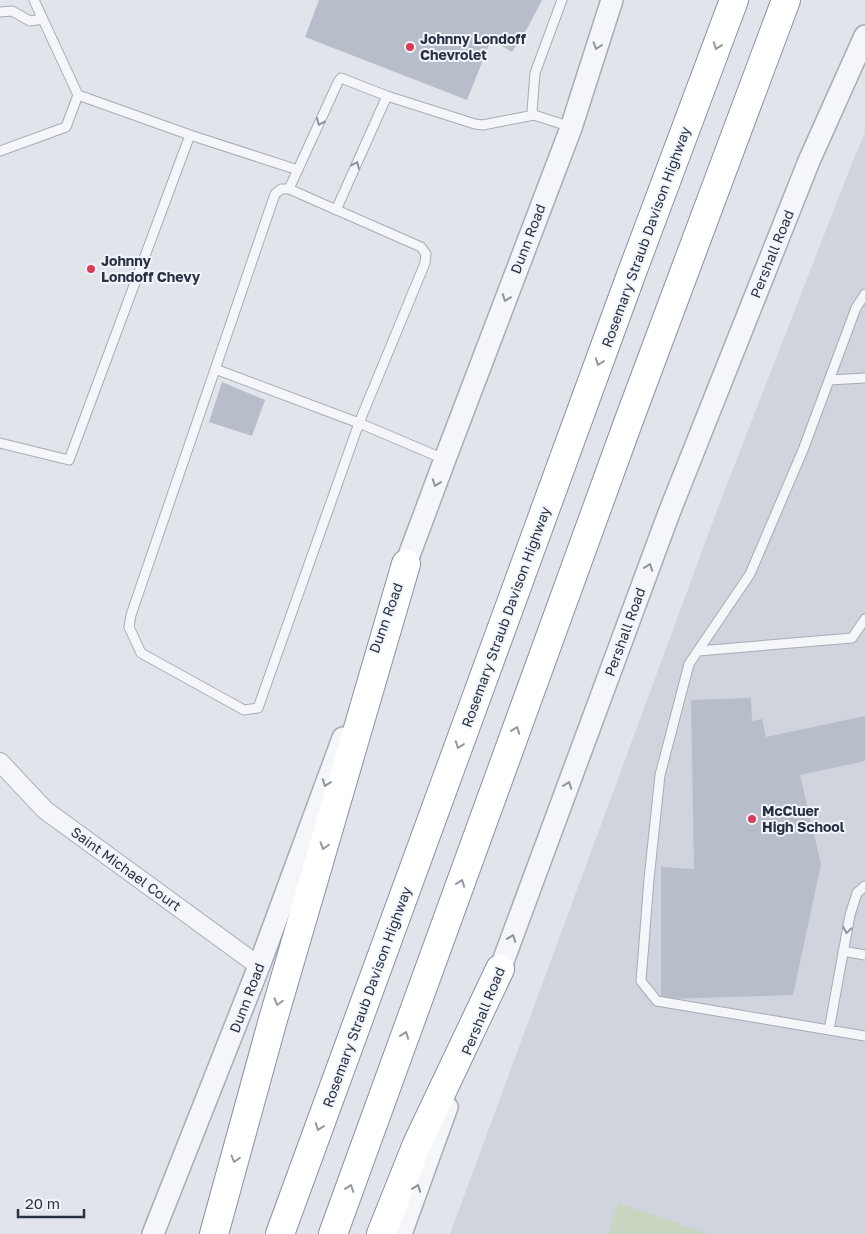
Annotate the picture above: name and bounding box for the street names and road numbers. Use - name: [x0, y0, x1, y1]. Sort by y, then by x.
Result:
- street label: Rosemary Straub Davison Highway: [598, 124, 694, 350]
- street label: Dunn Road: [506, 202, 549, 276]
- street label: Pershall Road: [746, 207, 797, 300]
- street label: Rosemary Straub Davison Highway: [458, 504, 554, 730]
- street label: Dunn Road: [365, 580, 406, 655]
- street label: Pershall Road: [601, 585, 648, 679]
- street label: Saint Michael Court: [68, 823, 185, 914]
- street label: Rosemary Straub Davison Highway: [319, 884, 415, 1110]
- street label: Dunn Road: [225, 961, 268, 1035]
- street label: Pershall Road: [457, 964, 508, 1057]

